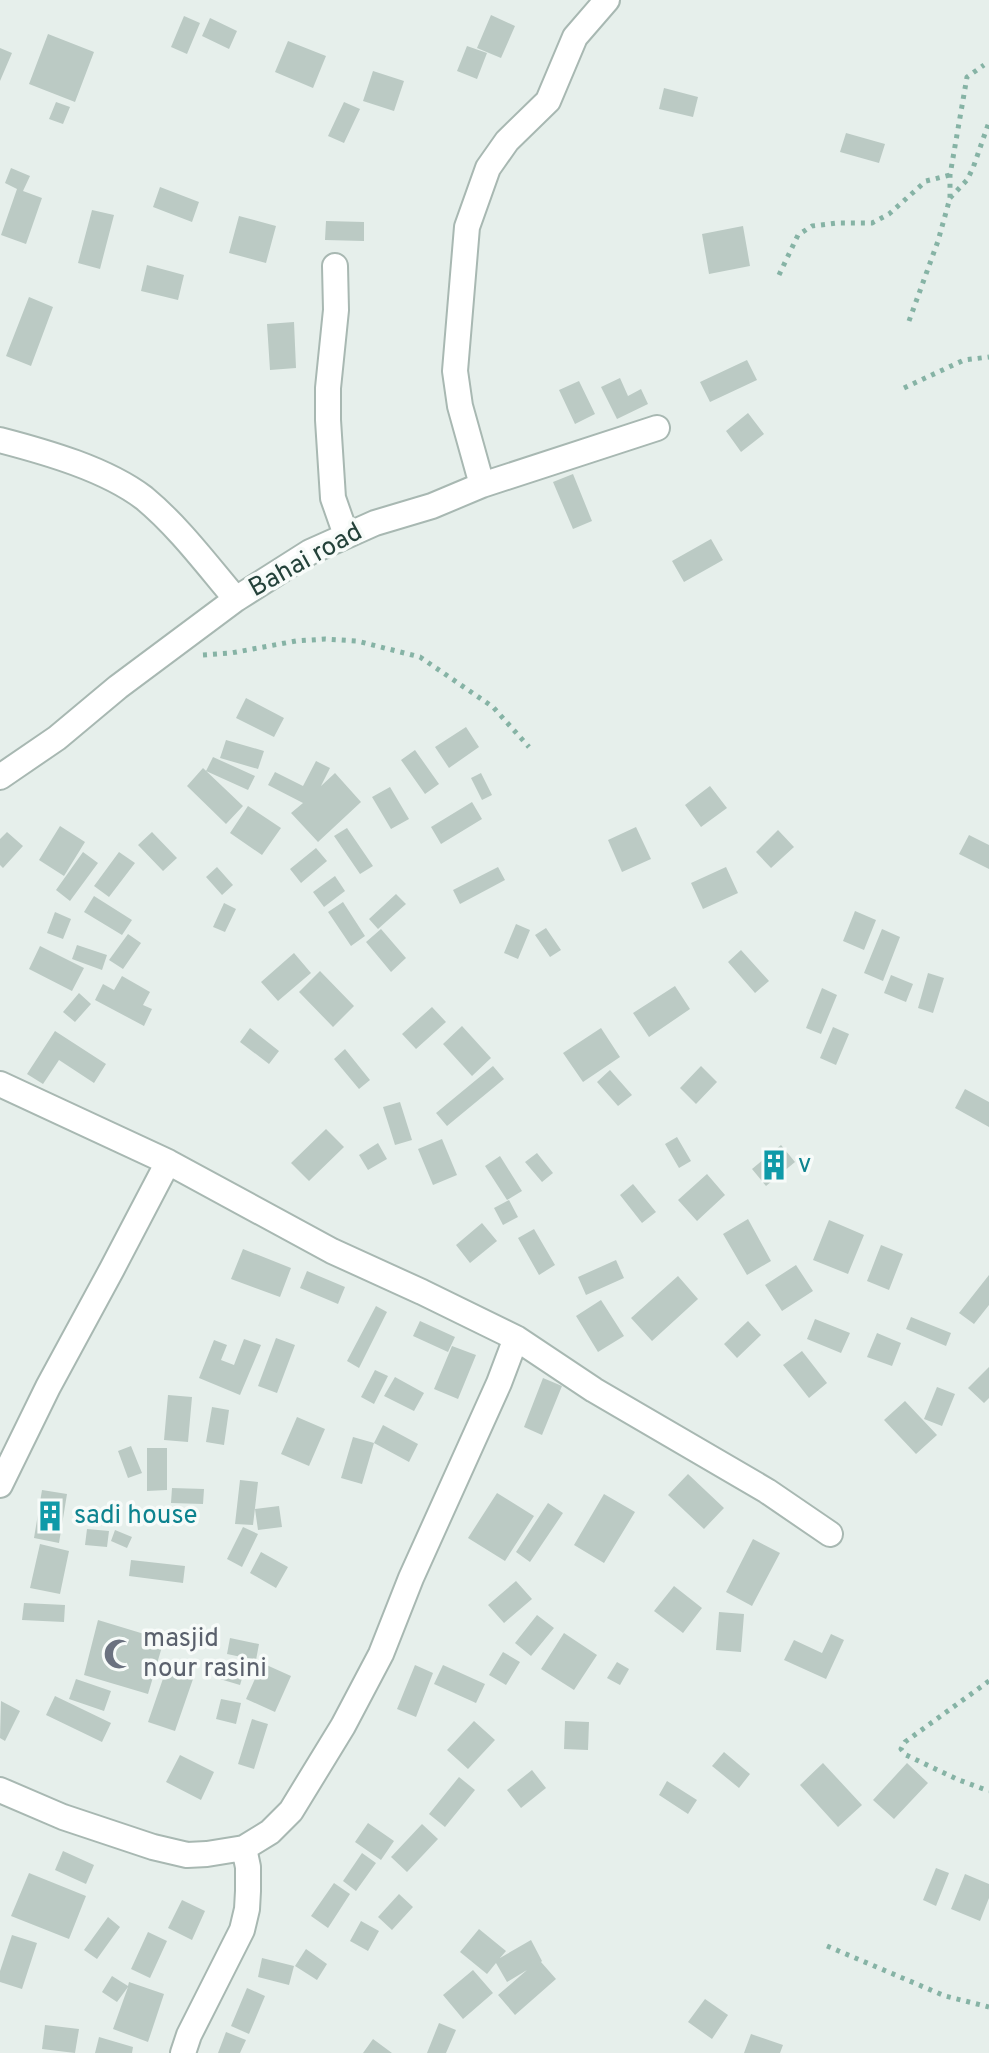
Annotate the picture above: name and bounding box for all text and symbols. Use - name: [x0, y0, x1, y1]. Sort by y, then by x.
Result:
- street label: Bahai road: [243, 516, 369, 606]
- building icon: v: [757, 1148, 791, 1182]
- place label: v: [798, 1149, 811, 1182]
- building icon: sadi house: [33, 1499, 67, 1533]
- place label: sadi house: [74, 1500, 197, 1533]
- place label: masjid nour rasini: [143, 1623, 267, 1686]
- mosque icon: masjid nour rasini: [102, 1637, 136, 1671]

